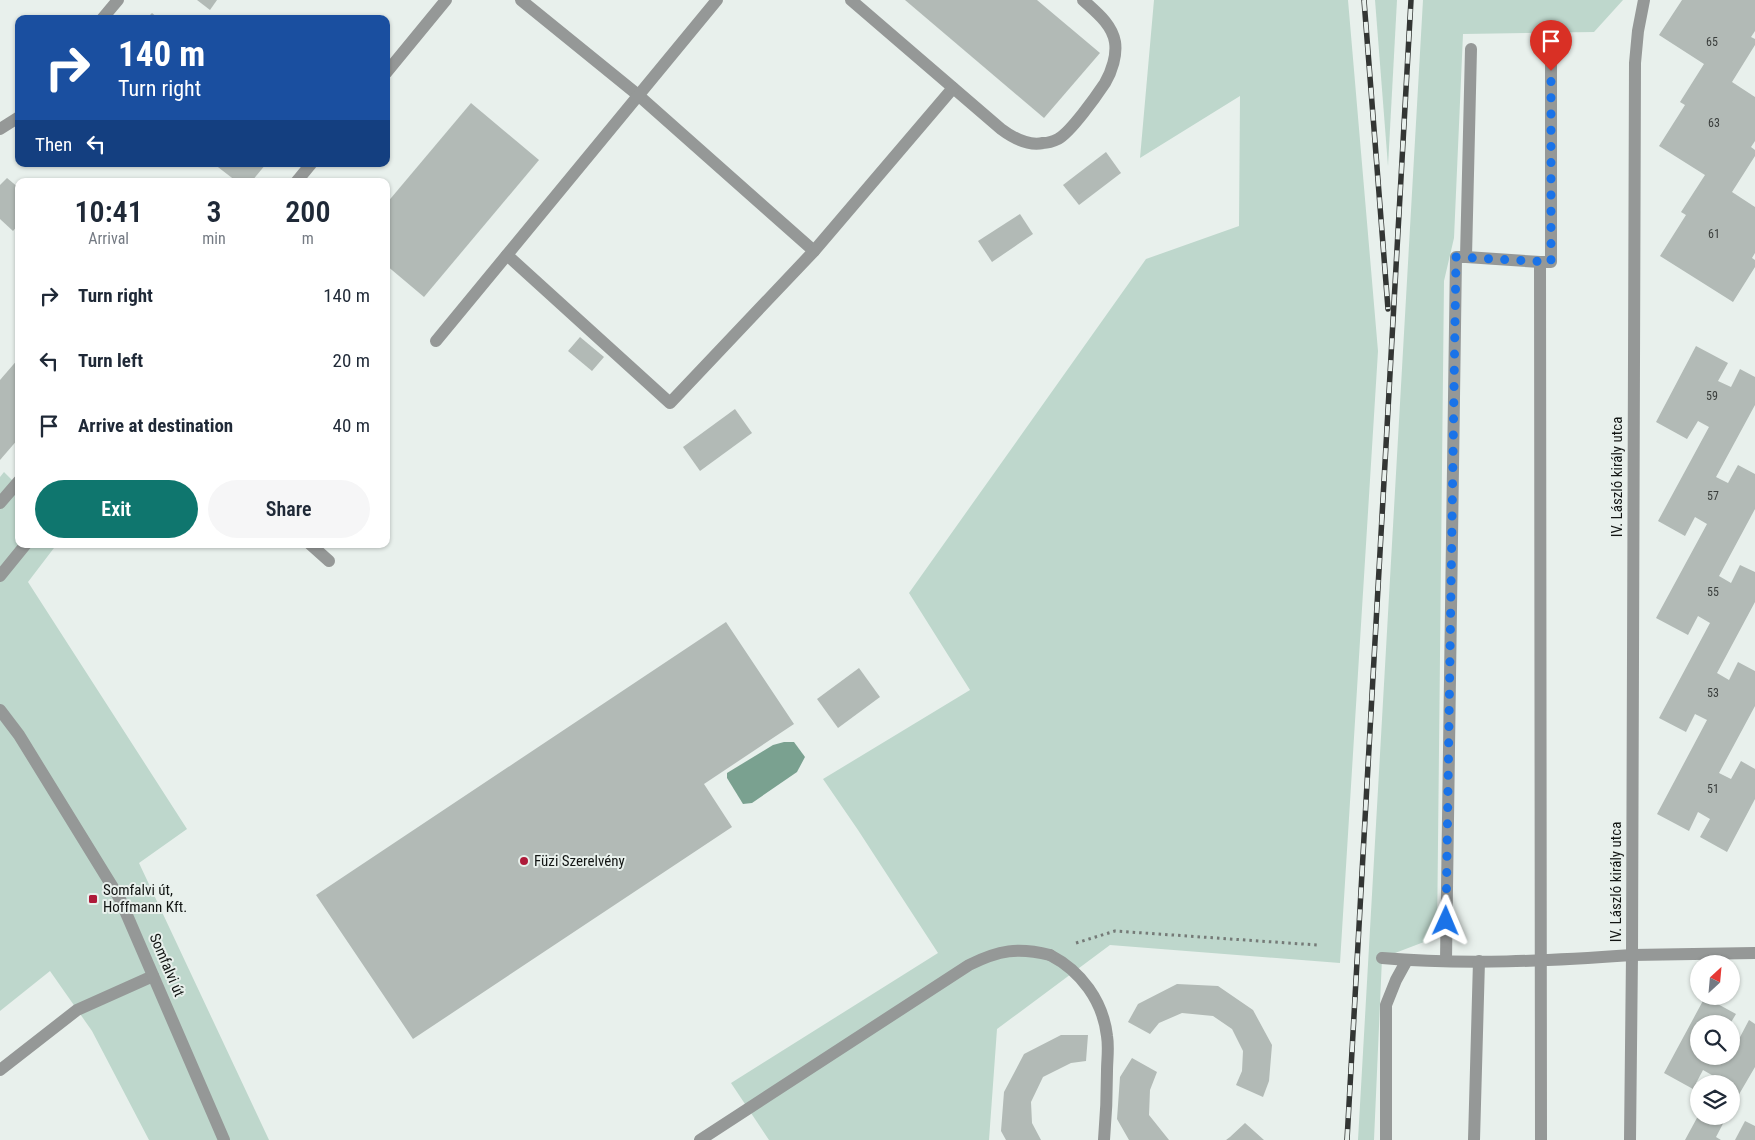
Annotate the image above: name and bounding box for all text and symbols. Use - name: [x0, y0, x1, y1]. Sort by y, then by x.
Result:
- pin: [1530, 20, 1572, 71]
- icon: arrive: [1537, 27, 1565, 55]
- text: 140 m: [118, 34, 205, 75]
- icon: right: [35, 35, 100, 100]
- house number: 65: [1706, 35, 1718, 49]
- text: Turn right: [118, 76, 201, 101]
- house number: 63: [1708, 116, 1720, 130]
- icon: left: [82, 130, 110, 158]
- text: Then: [35, 133, 72, 156]
- text: 10:41: [74, 194, 143, 229]
- text: 3: [206, 194, 222, 229]
- text: 200: [285, 194, 330, 229]
- house number: 61: [1708, 227, 1720, 241]
- text: Arrival: [88, 229, 129, 248]
- text: min: [202, 229, 226, 248]
- text: m: [302, 229, 314, 248]
- icon: right: [35, 282, 63, 310]
- text: Turn right: [78, 284, 153, 307]
- text: 140 m: [323, 284, 370, 307]
- icon: left: [35, 347, 63, 375]
- text: Turn left: [78, 349, 143, 372]
- text: 20 m: [333, 349, 370, 372]
- house number: 59: [1706, 389, 1718, 403]
- icon: arrive: [35, 412, 63, 440]
- text: Arrive at destination: [78, 414, 233, 437]
- text: 40 m: [333, 414, 370, 437]
- street label: IV. László király utca: [1608, 417, 1626, 537]
- button: Exit: [35, 480, 198, 538]
- button: Share: [208, 480, 370, 538]
- house number: 57: [1707, 489, 1719, 503]
- house number: 55: [1707, 585, 1719, 599]
- house number: 53: [1707, 686, 1719, 700]
- house number: 51: [1707, 782, 1719, 796]
- street label: IV. László király utca: [1607, 822, 1625, 942]
- place label: Füzi Szerelvény: [534, 852, 625, 870]
- marker: Füzi Szerelvény: [518, 855, 530, 867]
- place label: Somfalvi út, Hoffmann Kft.: [103, 881, 187, 916]
- marker: Somfalvi út, Hoffmann Kft.: [87, 893, 99, 905]
- position arrow: [1419, 894, 1471, 946]
- street label: Somfalvi út: [146, 931, 188, 999]
- north arrow: [1690, 955, 1740, 1005]
- map controls: [1690, 955, 1740, 1125]
- button: search: [1690, 1015, 1740, 1065]
- button: layers: [1690, 1075, 1740, 1125]

